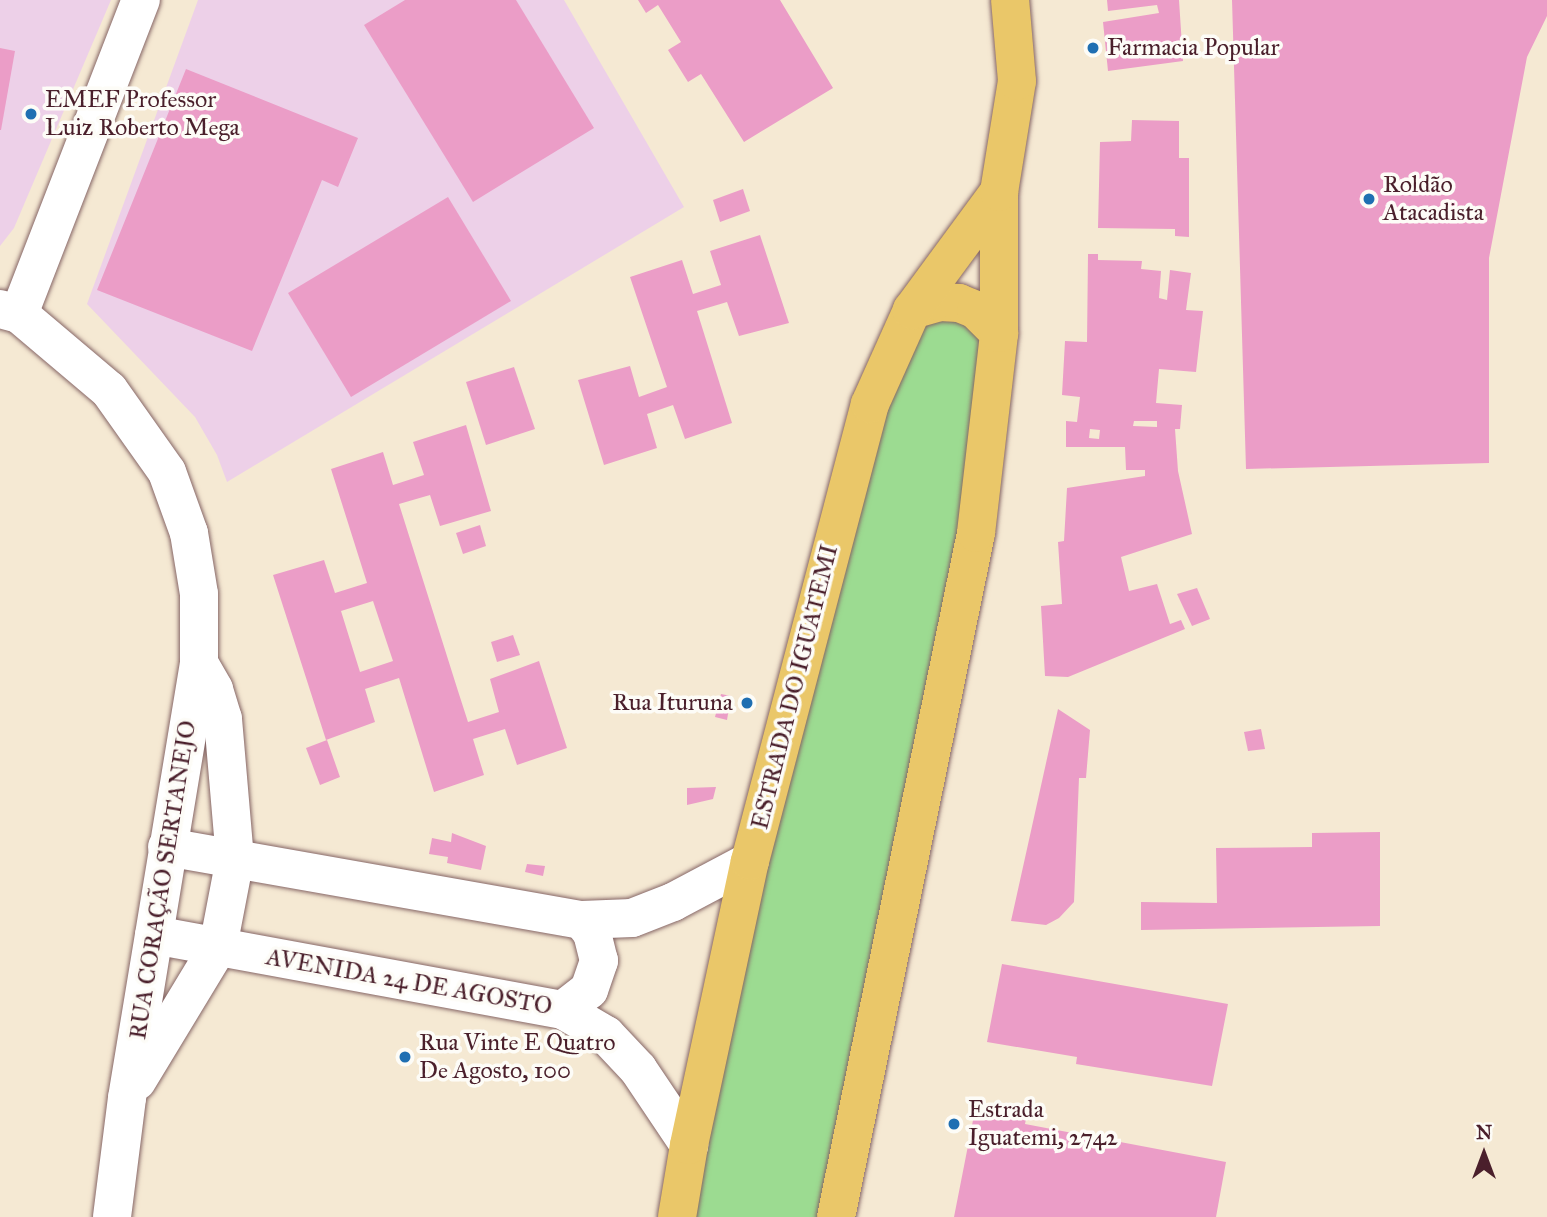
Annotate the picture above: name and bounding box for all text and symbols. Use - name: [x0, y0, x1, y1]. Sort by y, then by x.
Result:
- place label: Farmacia Popular: [1107, 34, 1279, 62]
- marker: Farmacia Popular: [1085, 40, 1101, 56]
- place label: EMEF Professor Luiz Roberto Mega: [45, 86, 240, 142]
- marker: EMEF Professor Luiz Roberto Mega: [23, 106, 39, 122]
- place label: Roldão Atacadista: [1383, 171, 1484, 227]
- marker: Roldão Atacadista: [1361, 191, 1377, 207]
- street label: ESTRADA DO IGUATEMI: [746, 542, 844, 832]
- place label: Rua Ituruna: [612, 689, 733, 717]
- marker: Rua Ituruna: [739, 695, 755, 711]
- street label: RUA CORAÇÃO SERTANEJO: [124, 718, 202, 1042]
- street label: AVENIDA 24 DE AGOSTO: [264, 943, 554, 1021]
- place label: Rua Vinte E Quatro De Agosto, 100: [419, 1029, 615, 1085]
- marker: Rua Vinte E Quatro De Agosto, 100: [397, 1049, 413, 1065]
- place label: Estrada Iguatemi, 2742: [968, 1096, 1118, 1152]
- marker: Estrada Iguatemi, 2742: [946, 1116, 962, 1132]
- north arrow: [1449, 1119, 1519, 1189]
- text: N: [1476, 1121, 1492, 1144]

